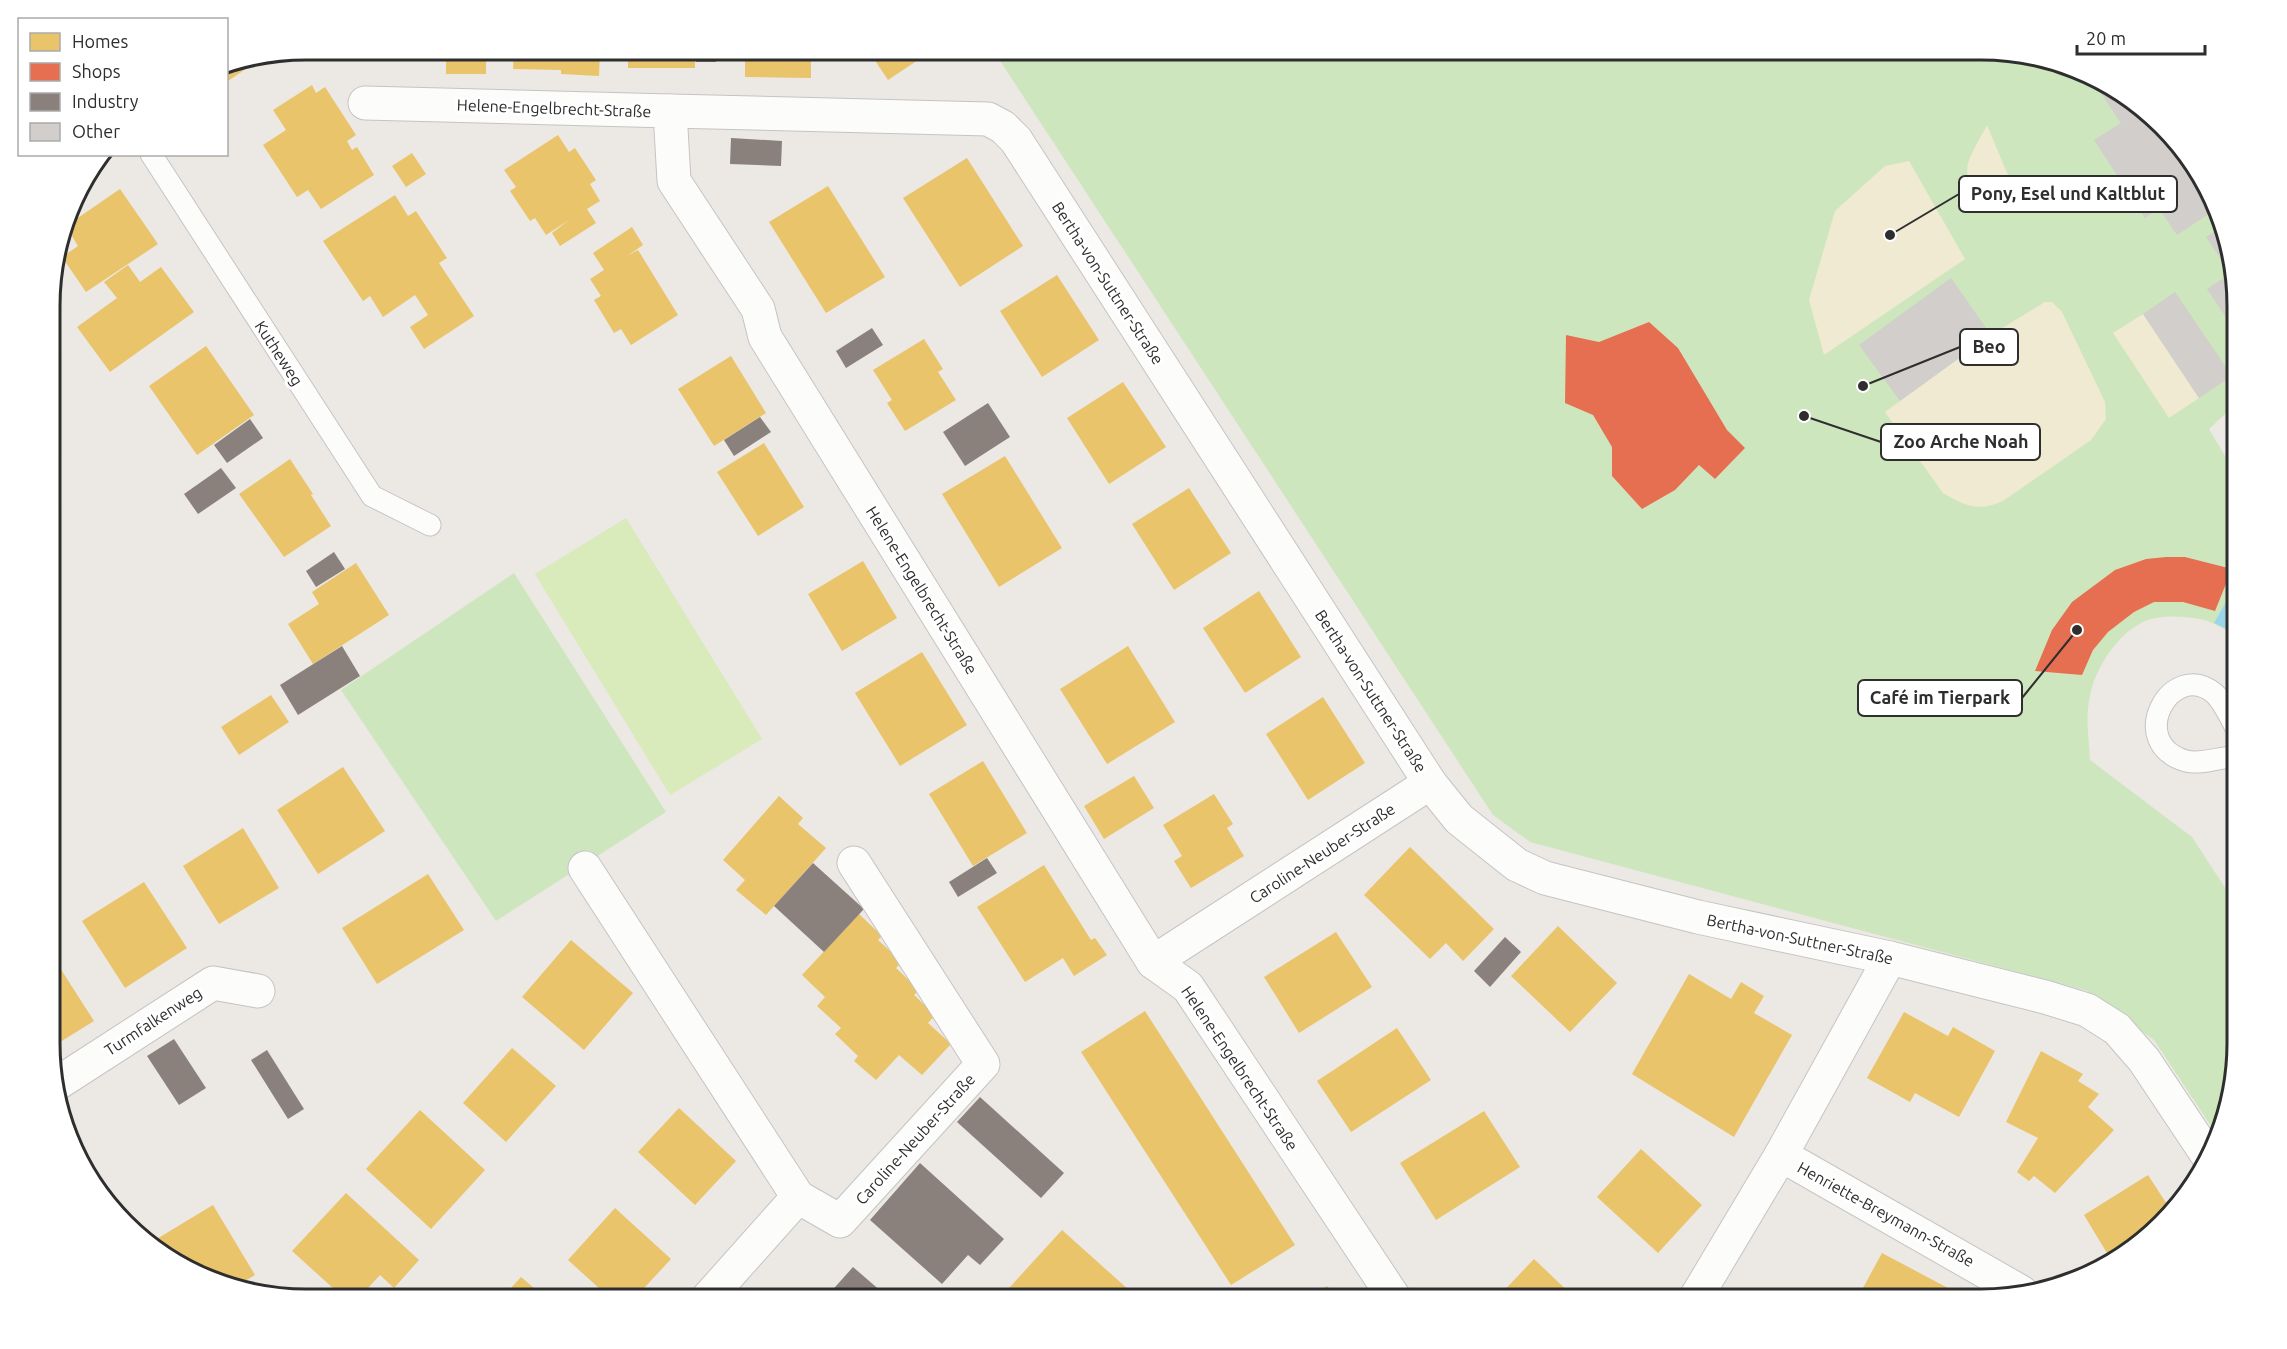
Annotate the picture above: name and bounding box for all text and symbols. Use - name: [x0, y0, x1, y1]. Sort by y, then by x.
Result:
- legend: [18, 18, 228, 156]
- scale bar: [2077, 18, 2204, 56]
- text: 20 m: [2086, 28, 2126, 48]
- text: Homes: [72, 31, 129, 51]
- text: Shops: [72, 61, 121, 81]
- text: Industry: [72, 91, 139, 111]
- street label: Helene-Engelbrecht-Straße: [456, 96, 652, 120]
- text: Other: [72, 121, 120, 141]
- callout: Pony, Esel und Kaltblut: [1959, 176, 2177, 212]
- text: Pony, Esel und Kaltblut: [1971, 183, 2165, 203]
- street label: Bertha-von-Suttner-Straße: [1049, 198, 1167, 368]
- street label: Kutheweg: [251, 317, 307, 389]
- callout: Beo: [1960, 329, 2018, 365]
- text: Beo: [1972, 336, 2006, 356]
- callout: Zoo Arche Noah: [1881, 424, 2040, 460]
- text: Zoo Arche Noah: [1893, 431, 2029, 451]
- street label: Helene-Engelbrecht-Straße: [863, 503, 981, 677]
- street label: Bertha-von-Suttner-Straße: [1312, 606, 1430, 776]
- callout: Café im Tierpark: [1858, 680, 2022, 716]
- text: Café im Tierpark: [1870, 687, 2010, 707]
- street label: Caroline-Neuber-Straße: [1246, 799, 1398, 907]
- street label: Bertha-von-Suttner-Straße: [1705, 910, 1895, 968]
- street label: Helene-Engelbrecht-Straße: [1178, 982, 1302, 1154]
- street label: Turmfalkenweg: [101, 983, 205, 1059]
- street label: Caroline-Neuber-Straße: [852, 1070, 978, 1208]
- street label: Henriette-Breymann-Straße: [1795, 1158, 1977, 1270]

